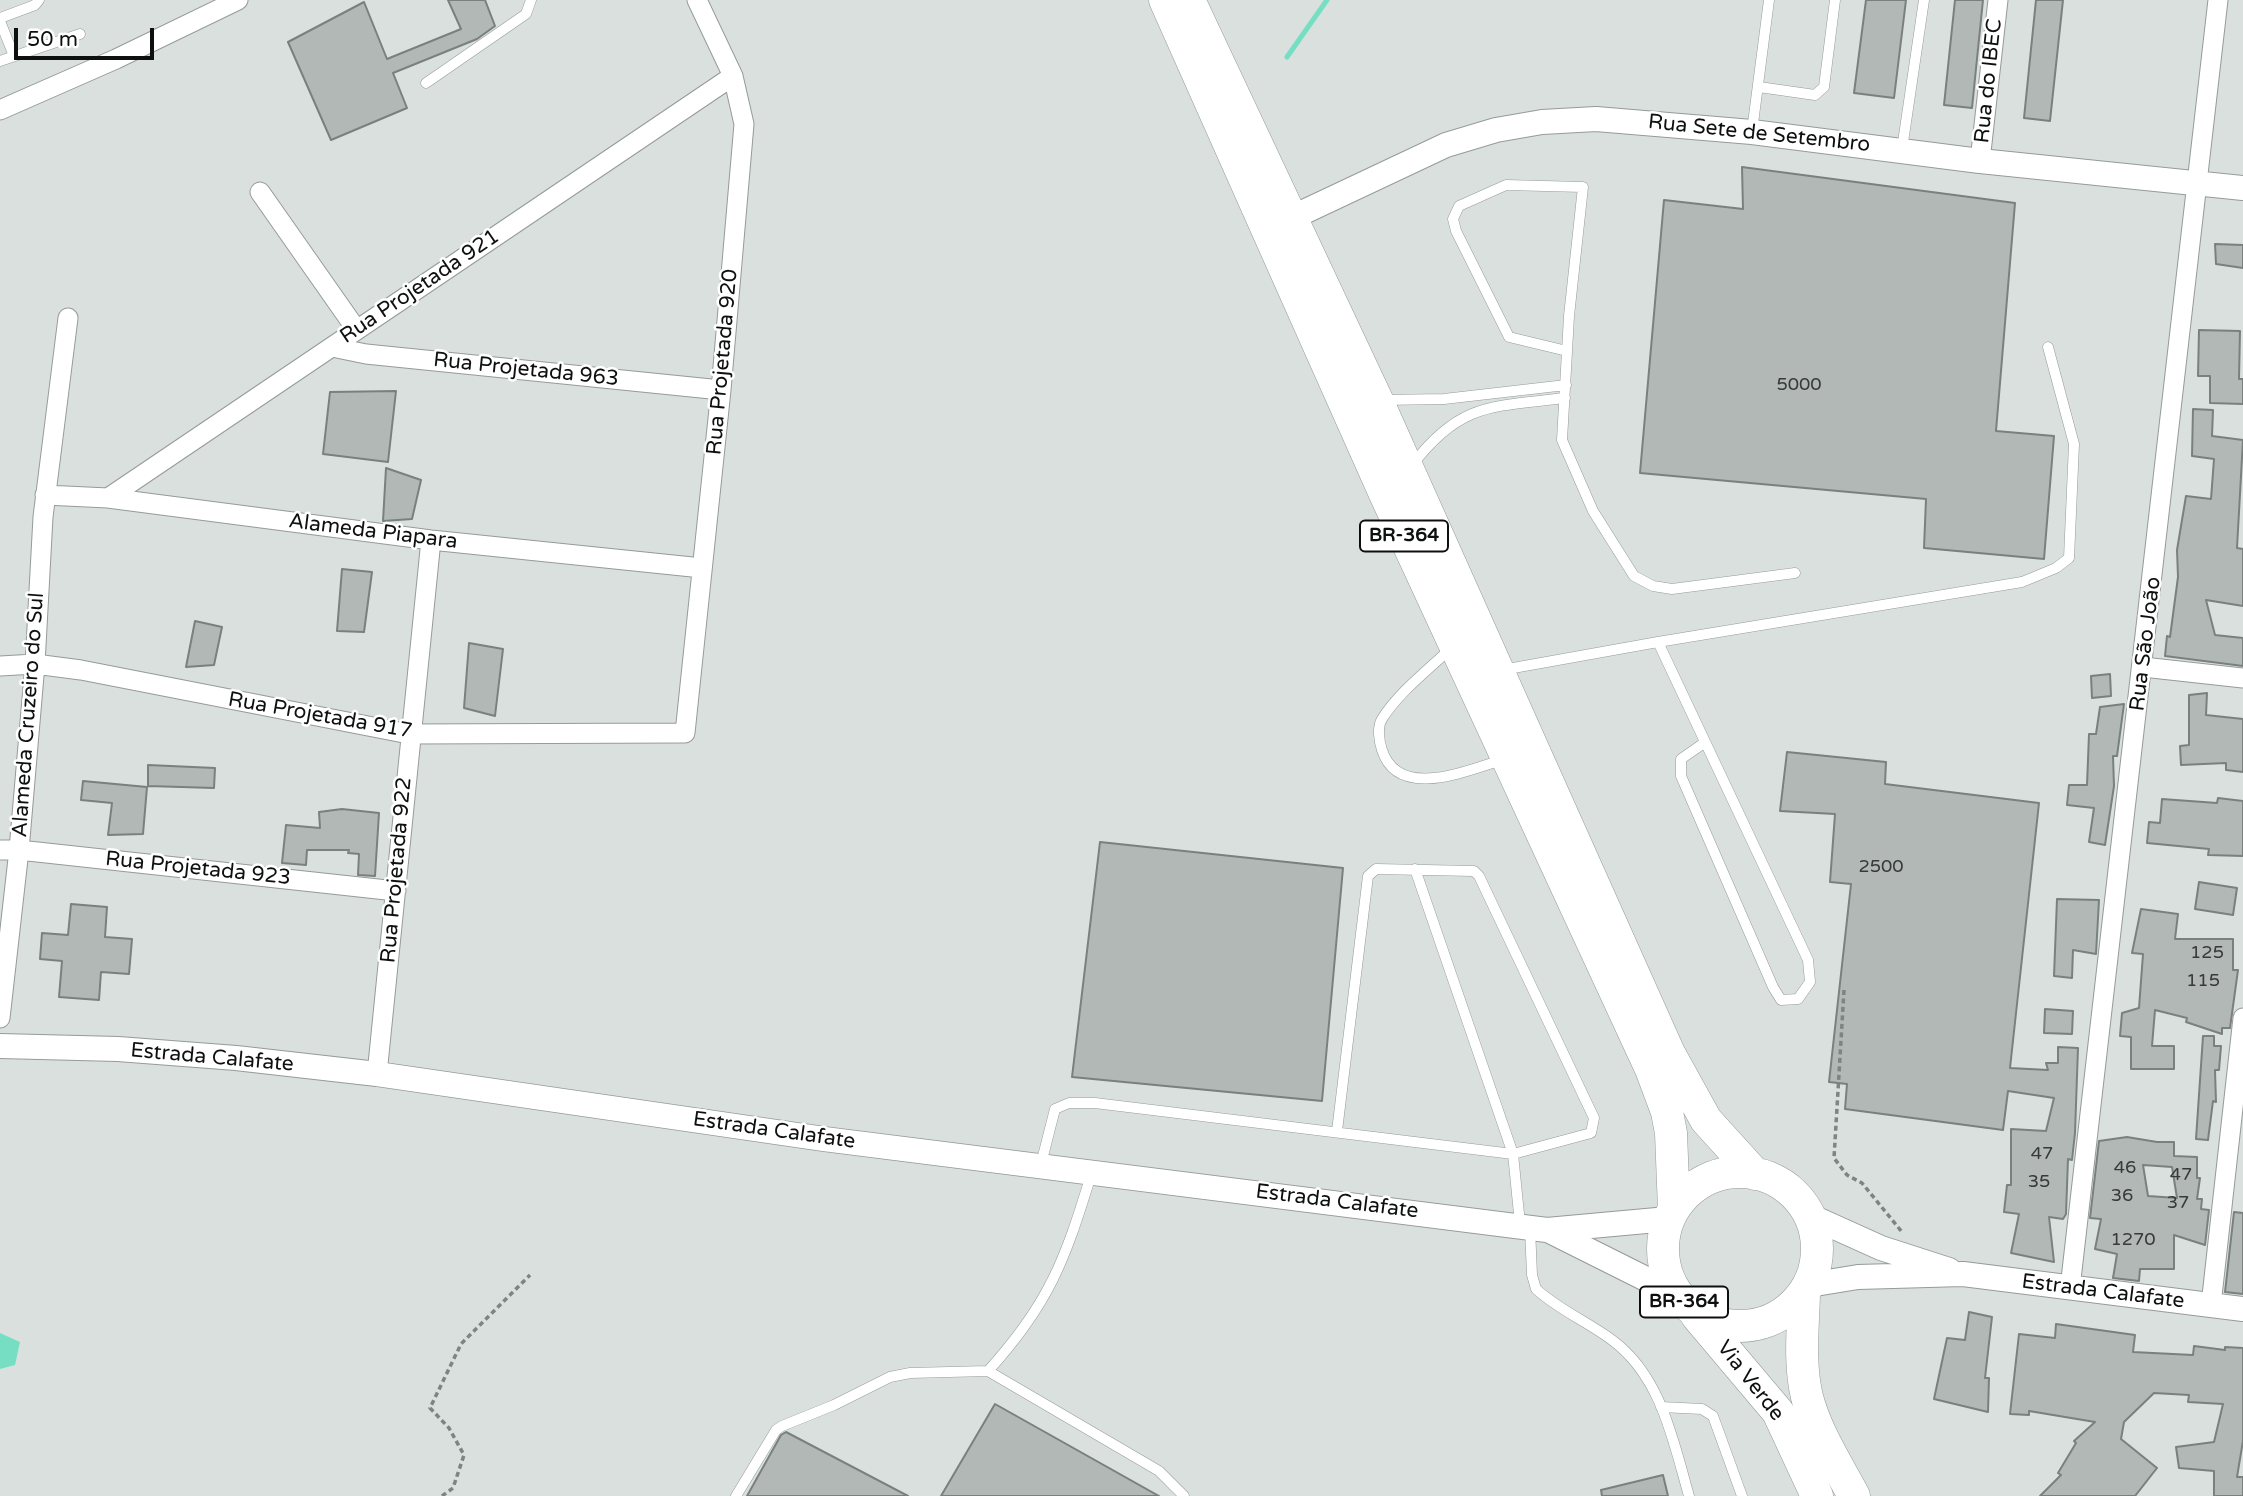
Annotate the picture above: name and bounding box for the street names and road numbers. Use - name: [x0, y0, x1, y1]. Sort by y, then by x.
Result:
- street label: Rua do IBEC: [1970, 18, 2008, 144]
- street label: Rua Sete de Setembro: [1647, 110, 1871, 158]
- street label: Rua Projetada 921: [336, 224, 504, 350]
- street label: Rua Projetada 920: [702, 268, 744, 456]
- street label: Rua Projetada 963: [432, 348, 620, 392]
- street label: Alameda Piapara: [287, 509, 459, 555]
- road number: BR-364: [1360, 520, 1448, 552]
- street label: Rua São João: [2125, 575, 2167, 713]
- street label: Alameda Cruzeiro do Sul: [8, 592, 50, 838]
- street label: Rua Projetada 917: [226, 687, 414, 745]
- street label: Rua Projetada 922: [376, 776, 418, 964]
- street label: Rua Projetada 923: [104, 847, 292, 891]
- street label: Estrada Calafate: [129, 1038, 295, 1078]
- street label: Estrada Calafate: [691, 1107, 857, 1155]
- street label: Estrada Calafate: [1254, 1180, 1420, 1224]
- street label: Estrada Calafate: [2020, 1270, 2186, 1314]
- road number: BR-364: [1640, 1286, 1728, 1318]
- street label: Via Verde: [1711, 1336, 1789, 1426]

